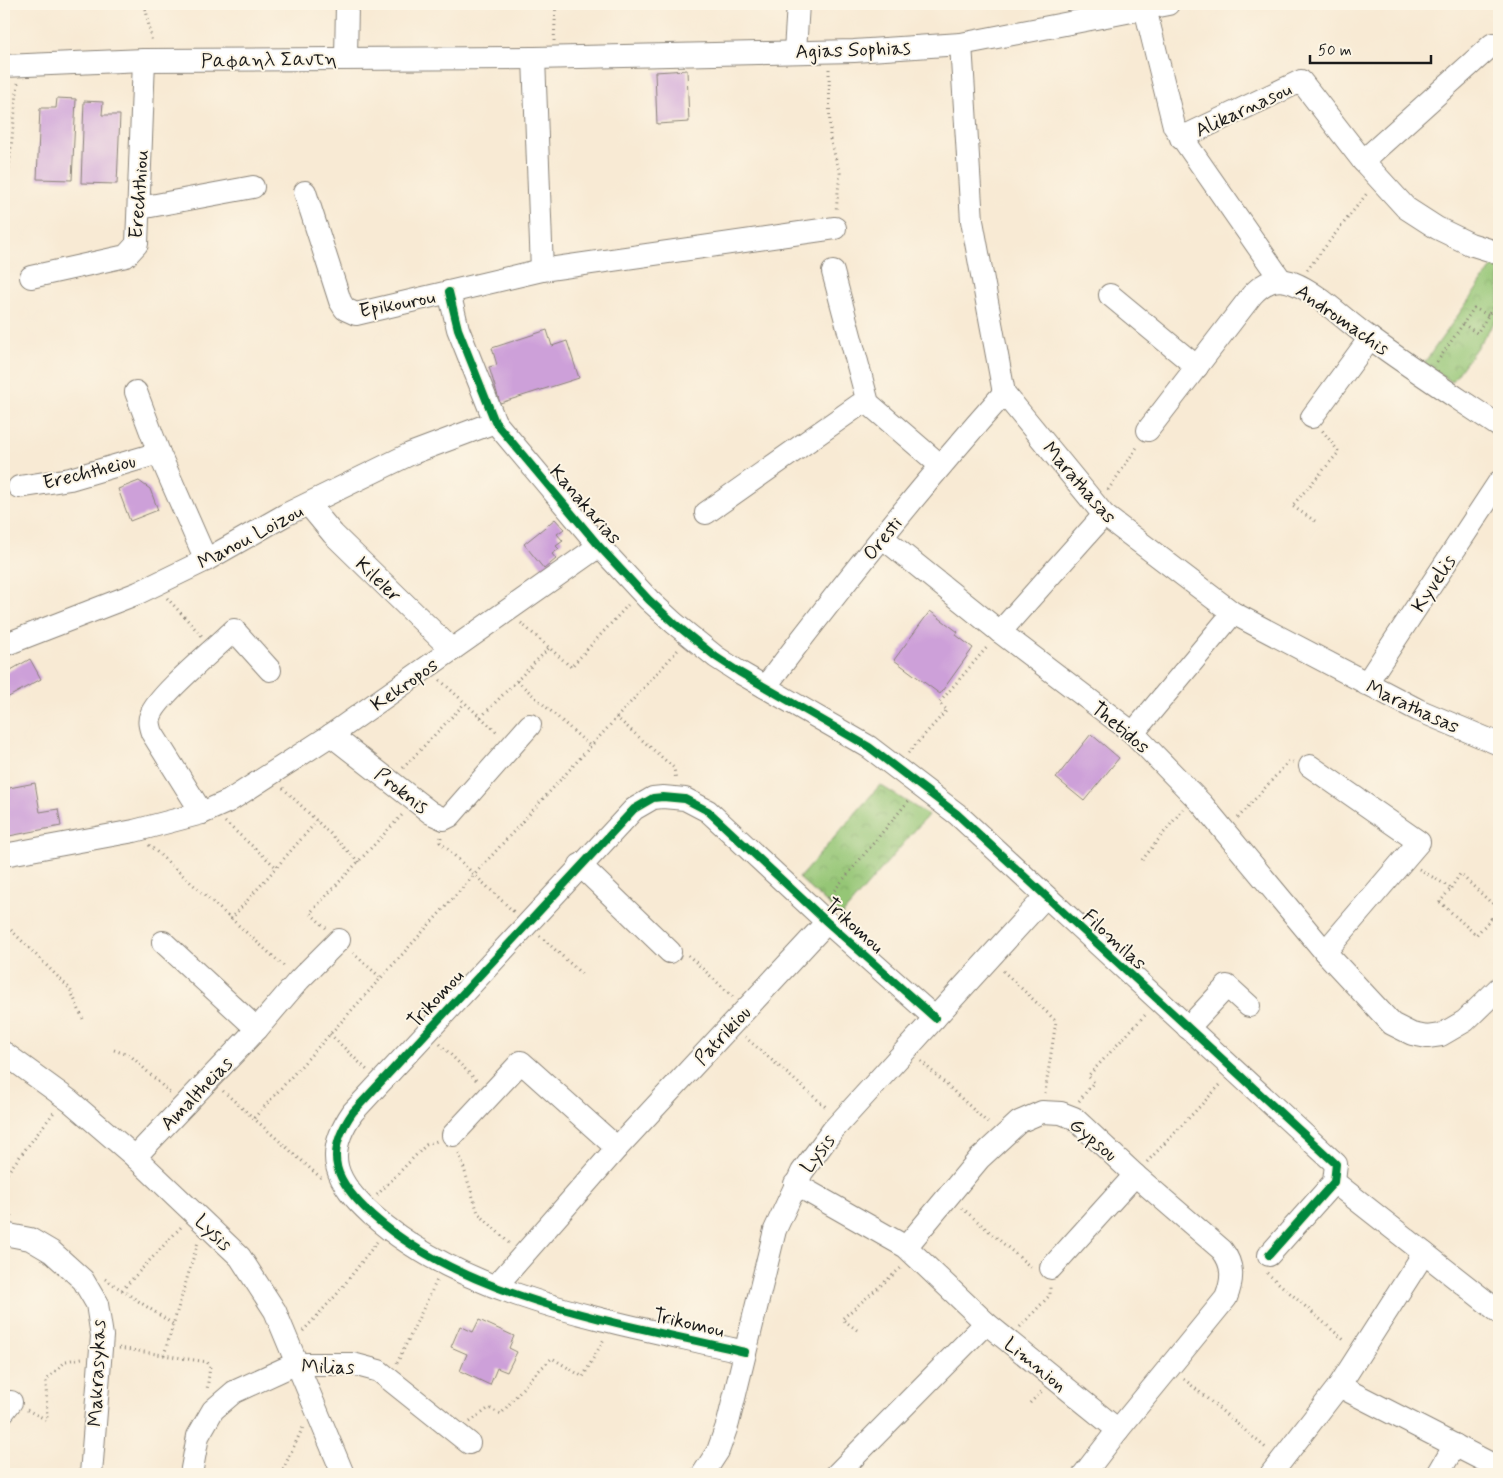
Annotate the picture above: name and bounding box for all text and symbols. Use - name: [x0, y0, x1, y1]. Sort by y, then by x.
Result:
- scale bar: [1310, 32, 1432, 64]
- street label: Agias Sophias: [795, 35, 911, 66]
- text: 50 m: [1318, 41, 1352, 61]
- street label: Ραφαηλ Σαντη: [201, 46, 337, 75]
- street label: Alikarnasou: [1191, 76, 1296, 144]
- street label: Erechthiou: [123, 149, 156, 240]
- street label: Andromachis: [1290, 278, 1394, 362]
- street label: Epikourou: [357, 284, 438, 325]
- street label: Marathasas: [1036, 436, 1122, 530]
- street label: Erechtheiou: [40, 448, 139, 497]
- street label: Kanakarias: [543, 459, 627, 551]
- street label: Manou Loizou: [193, 498, 308, 576]
- street label: Oresti: [857, 511, 909, 567]
- street label: Kyvelis: [1406, 550, 1463, 618]
- street label: Kileler: [349, 551, 407, 609]
- street label: Kekropos: [366, 652, 444, 718]
- street label: Marathasas: [1361, 674, 1464, 741]
- street label: Thetidos: [1085, 696, 1155, 761]
- street label: Proknis: [368, 762, 434, 821]
- street label: Trikomou: [818, 892, 890, 960]
- street label: Filomilas: [1076, 903, 1152, 977]
- street label: Trikomou: [402, 963, 471, 1035]
- street label: Patrikiou: [689, 1000, 758, 1072]
- street label: Amaltheias: [155, 1051, 239, 1137]
- street label: Gypsou: [1063, 1112, 1123, 1168]
- street label: Lysis: [795, 1128, 842, 1179]
- street label: Lysis: [188, 1208, 238, 1258]
- street label: Trikomou: [651, 1302, 727, 1345]
- street label: Makrasykas: [82, 1319, 113, 1427]
- street label: Limnion: [998, 1331, 1072, 1399]
- street label: Milias: [301, 1354, 355, 1381]

